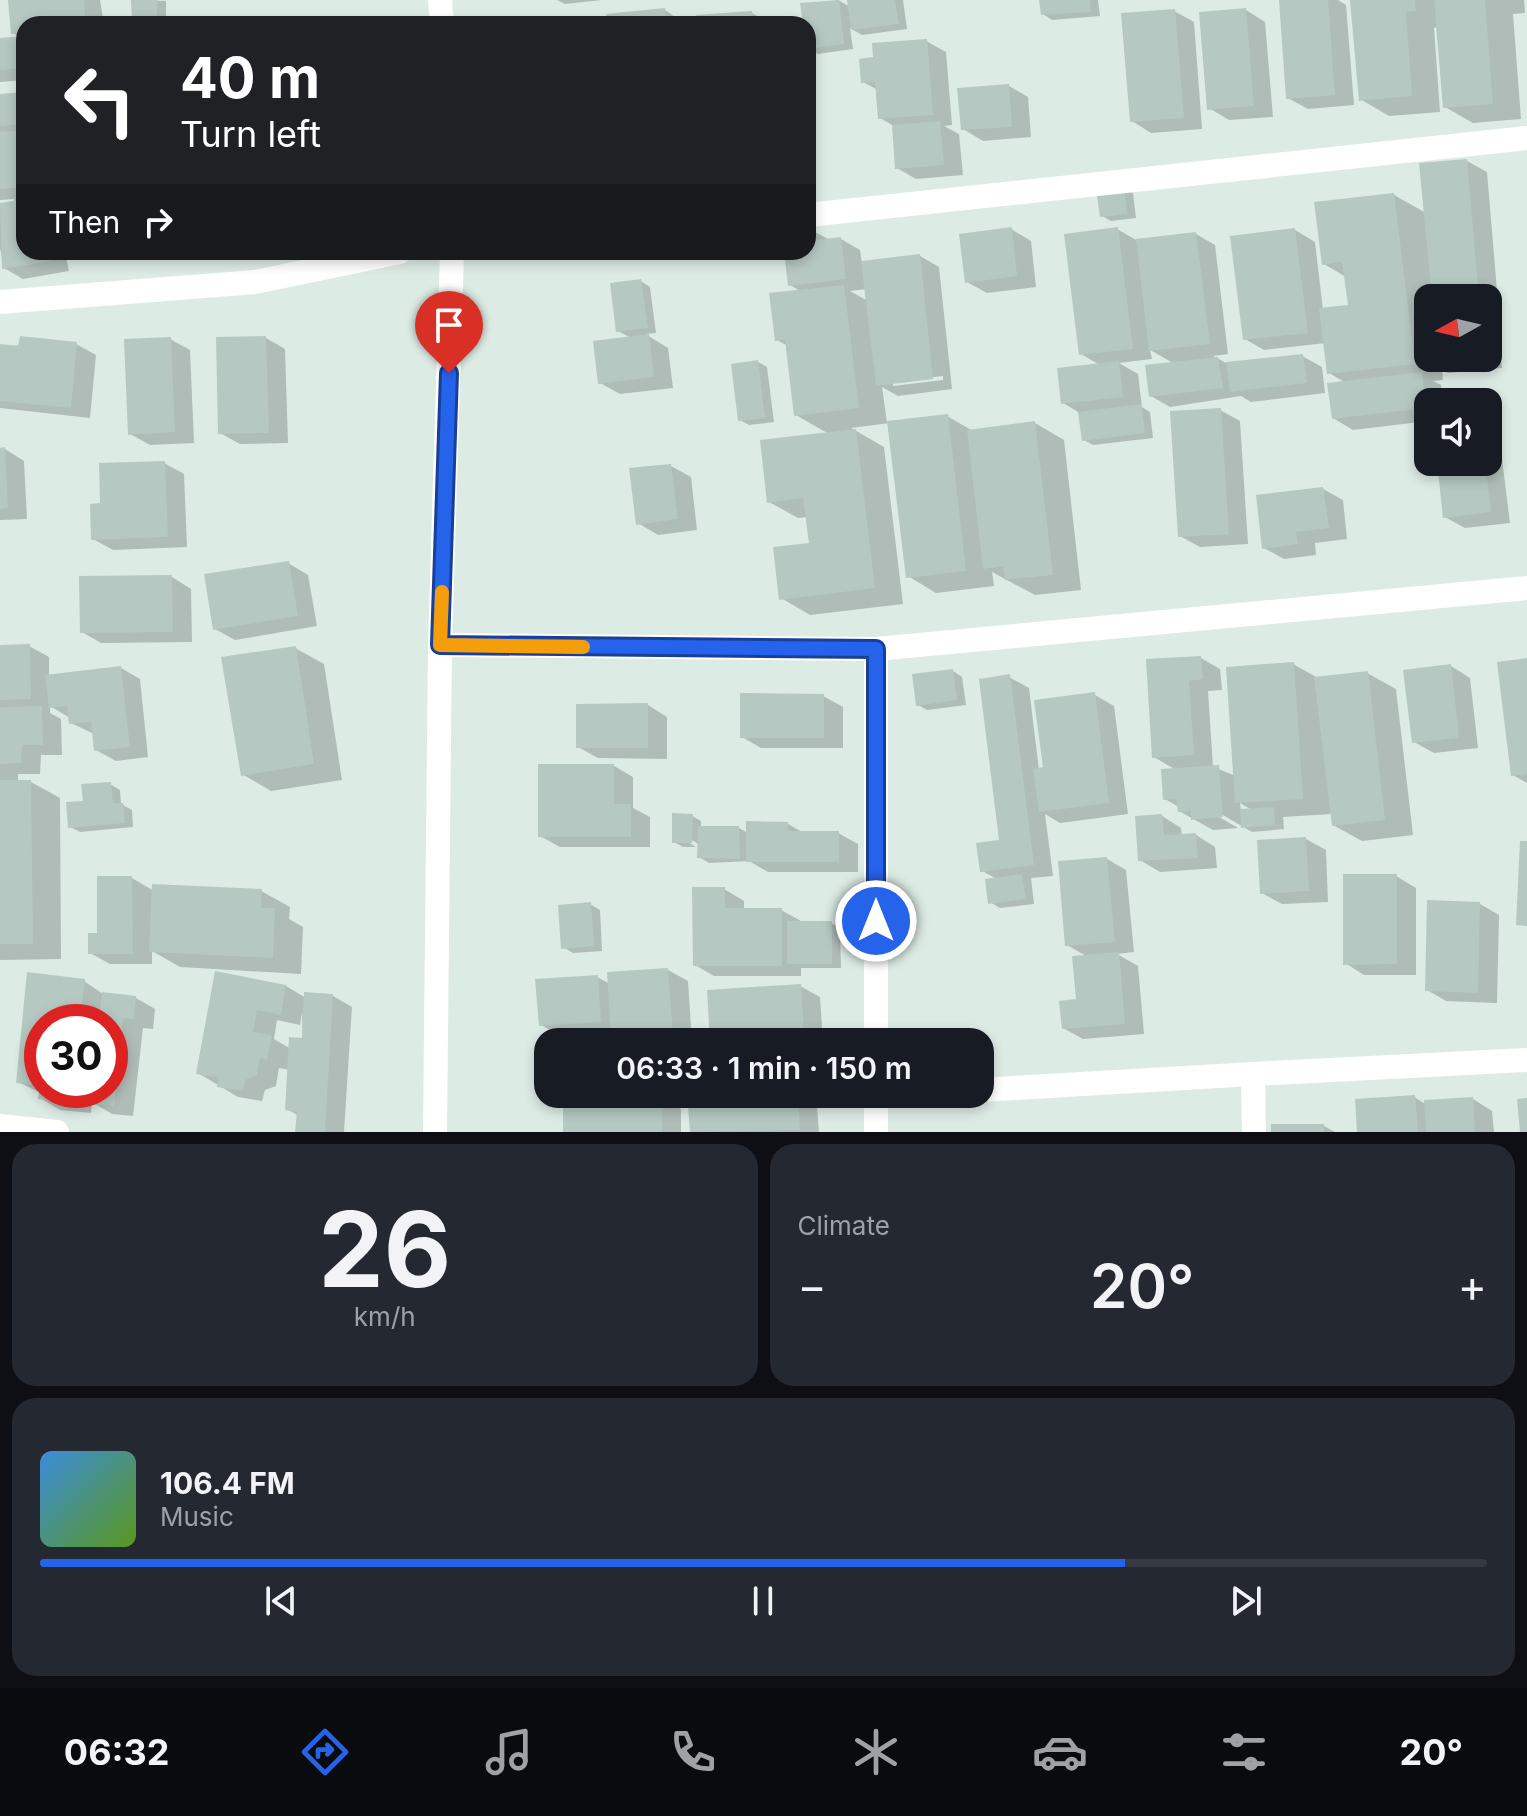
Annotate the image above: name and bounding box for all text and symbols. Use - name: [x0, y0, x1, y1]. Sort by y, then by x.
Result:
- text: 40 m: [180, 44, 320, 112]
- icon: left: [48, 48, 152, 152]
- text: Turn left: [180, 112, 321, 156]
- icon: right: [136, 200, 180, 244]
- text: Then: [48, 204, 120, 240]
- north arrow: [1414, 284, 1502, 372]
- map controls: [1414, 284, 1502, 476]
- pin: [415, 291, 483, 373]
- icon: arrive: [427, 303, 471, 347]
- button: sound: [1414, 388, 1502, 476]
- position arrow: [834, 879, 918, 963]
- speed limit sign: 30: [24, 1004, 128, 1108]
- text: 06:33 · 1 min · 150 m: [616, 1050, 912, 1086]
- text: 26: [318, 1186, 451, 1312]
- text: Climate: [798, 1210, 890, 1241]
- text: 20°: [1090, 1250, 1194, 1322]
- text: −: [798, 1259, 827, 1313]
- text: +: [1458, 1259, 1487, 1313]
- text: km/h: [354, 1301, 416, 1332]
- text: 106.4 FM: [160, 1465, 295, 1501]
- text: Music: [160, 1501, 234, 1532]
- icon: previous: [259, 1579, 303, 1623]
- icon: pause: [741, 1579, 785, 1623]
- icon: next: [1224, 1579, 1268, 1623]
- icon: directions: [297, 1724, 353, 1780]
- icon: music: [481, 1724, 537, 1780]
- icon: phone: [665, 1724, 721, 1780]
- icon: climate: [848, 1724, 904, 1780]
- icon: car: [1032, 1724, 1088, 1780]
- icon: filters: [1216, 1724, 1272, 1780]
- text: 06:32: [64, 1730, 169, 1774]
- text: 20°: [1400, 1730, 1463, 1774]

